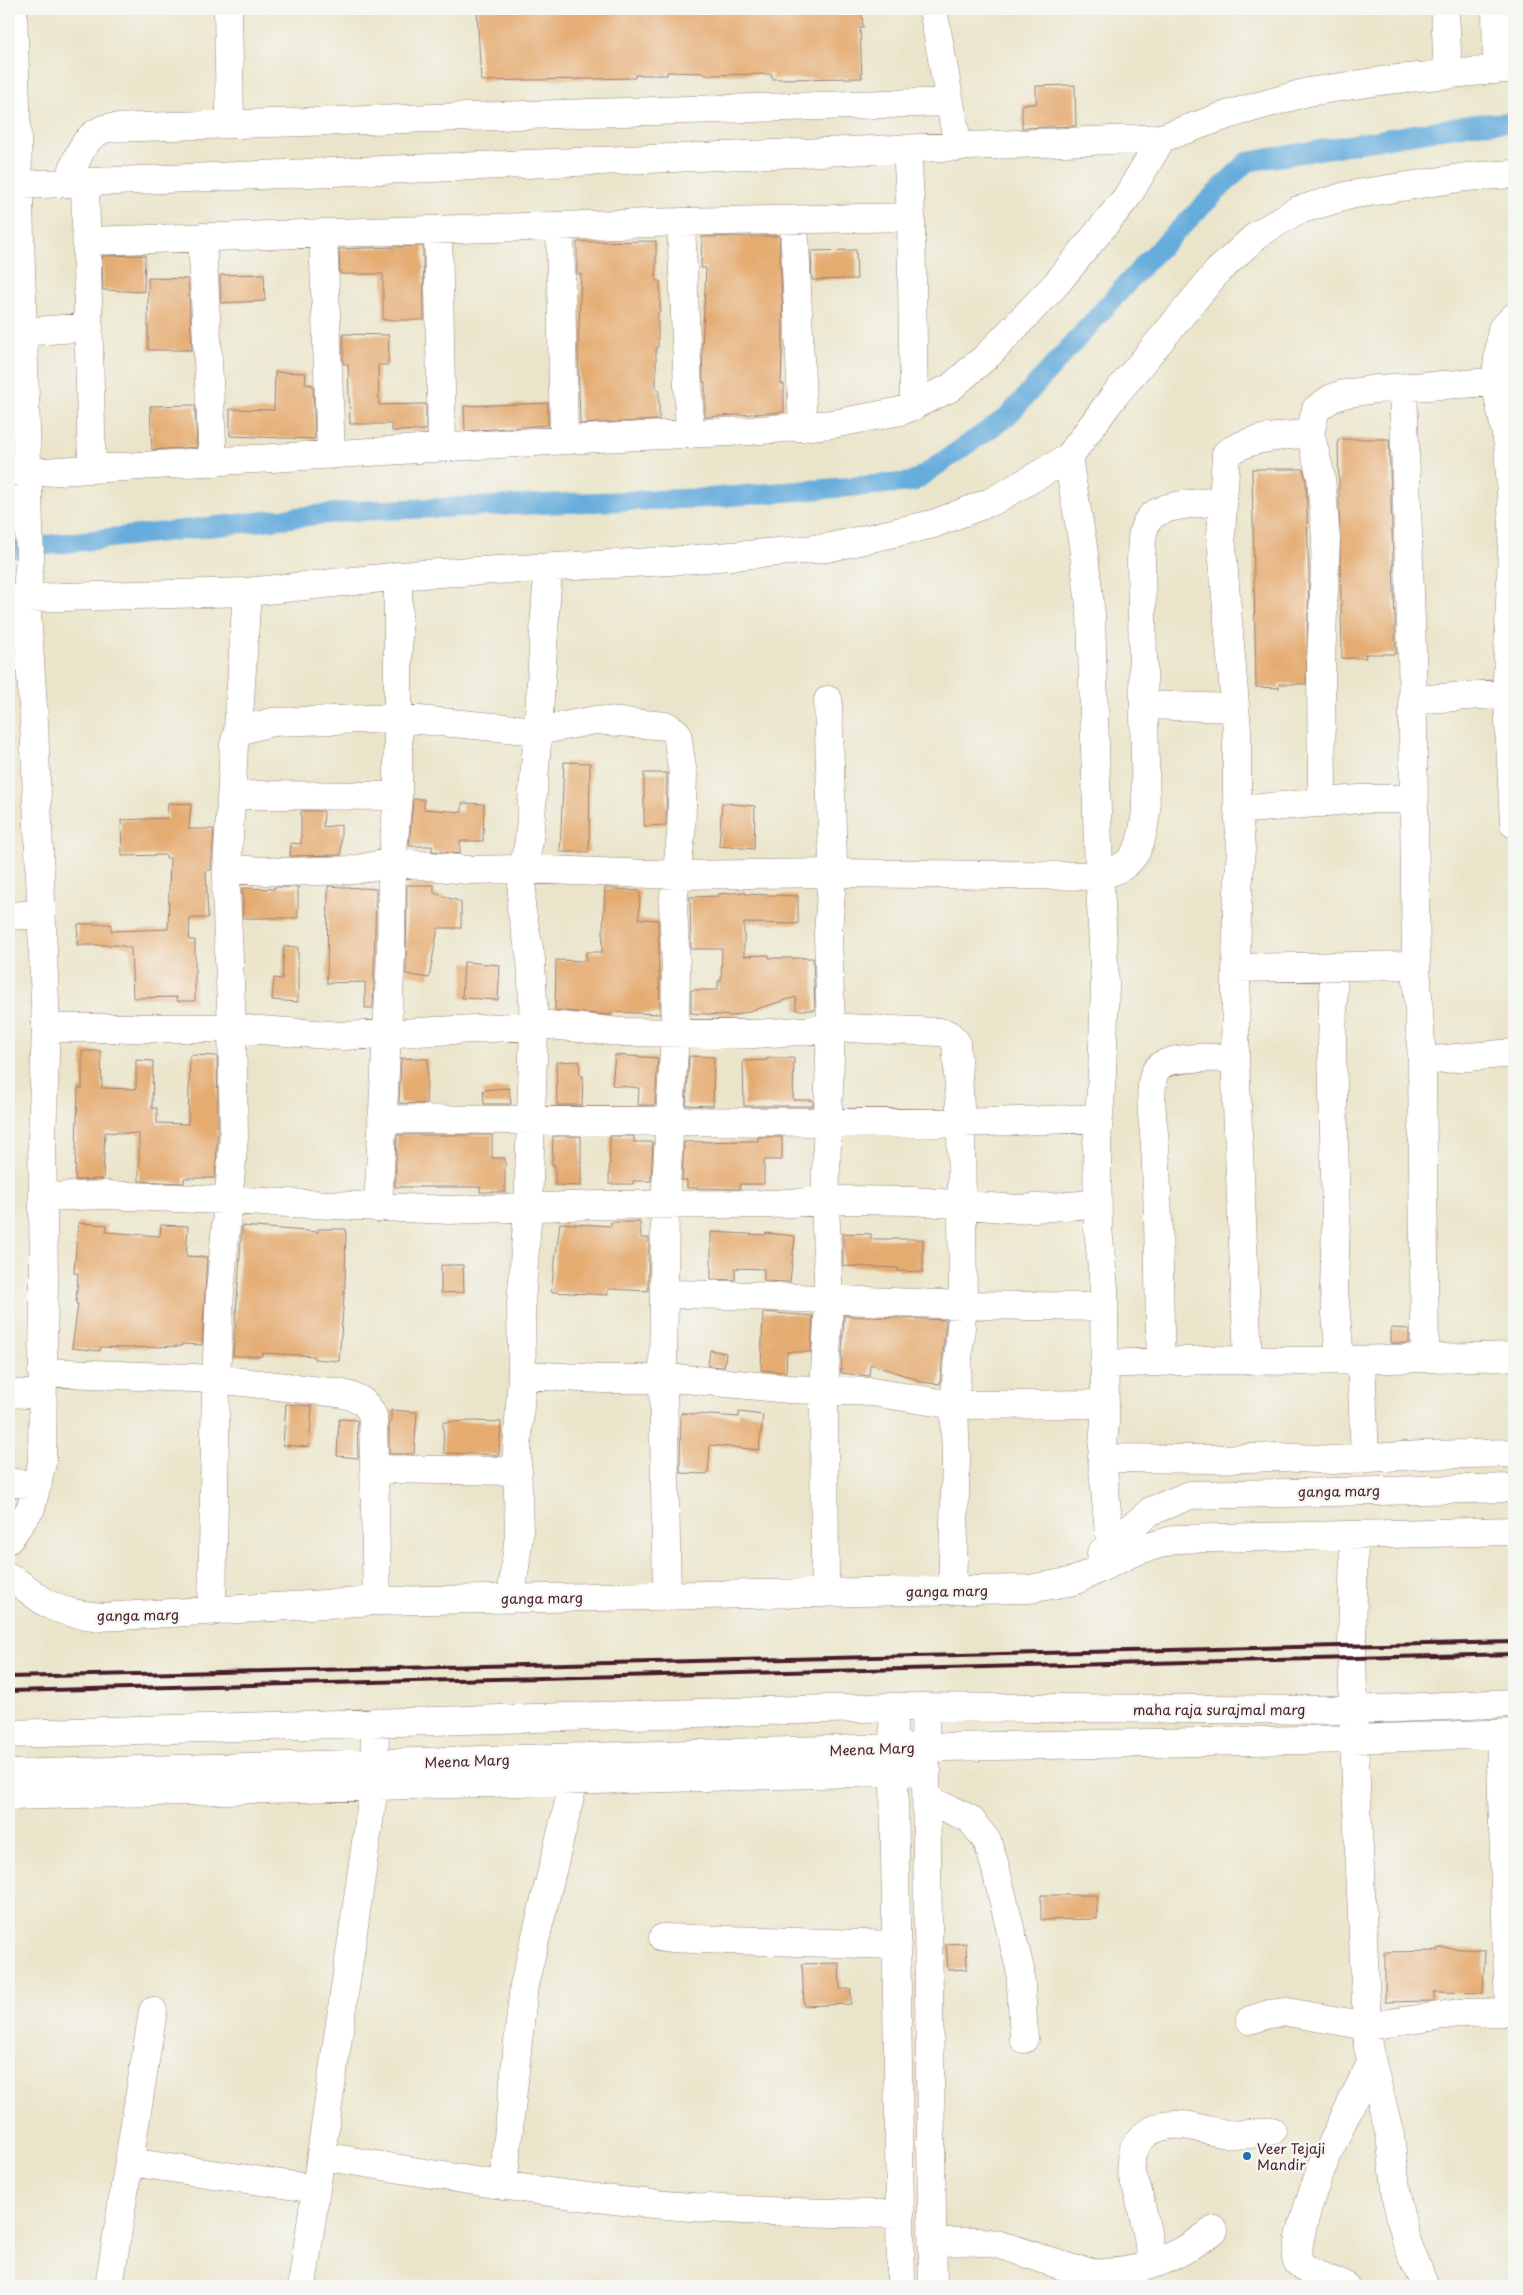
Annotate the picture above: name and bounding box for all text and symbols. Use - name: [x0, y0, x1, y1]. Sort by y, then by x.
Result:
- street label: ganga marg: [1298, 1480, 1380, 1502]
- street label: ganga marg: [906, 1580, 988, 1602]
- street label: ganga marg: [501, 1587, 583, 1609]
- street label: ganga marg: [97, 1604, 179, 1626]
- street label: maha raja surajmal marg: [1133, 1699, 1305, 1720]
- street label: Meena Marg: [829, 1737, 915, 1761]
- street label: Meena Marg: [424, 1749, 510, 1773]
- place label: Veer Tejaji Mandir: [1257, 2138, 1325, 2175]
- marker: Veer Tejaji Mandir: [1241, 2150, 1253, 2162]

